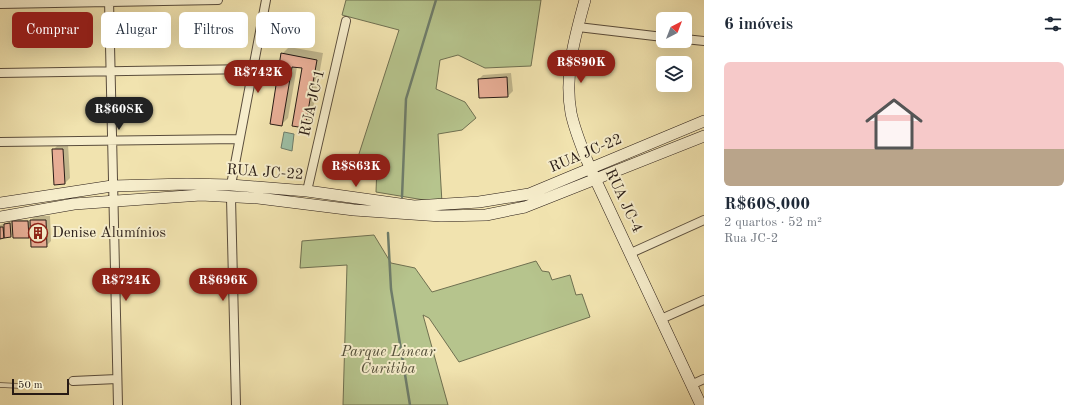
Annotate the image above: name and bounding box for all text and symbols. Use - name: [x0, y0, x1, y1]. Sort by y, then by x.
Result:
- chip: Comprar: [12, 12, 93, 48]
- chip: Alugar: [101, 12, 171, 48]
- chip: Filtros: [179, 12, 248, 48]
- chip: Novo: [256, 12, 315, 48]
- north arrow: [656, 12, 692, 48]
- map controls: [656, 12, 692, 92]
- icon: filters: [1042, 13, 1064, 35]
- text: 6 imóveis: [724, 16, 793, 33]
- pin: R$890K: [548, 50, 614, 84]
- text: R$890K: [556, 56, 606, 69]
- button: layers: [656, 56, 692, 92]
- pin: R$742K: [225, 60, 291, 94]
- text: R$742K: [233, 66, 283, 79]
- street label: RUA JC-1: [298, 68, 328, 138]
- icon: home: [858, 88, 930, 160]
- pin: R$608K: [86, 97, 152, 131]
- text: R$608K: [94, 103, 144, 116]
- street label: RUA JC-22: [548, 132, 624, 176]
- pin: R$863K: [323, 154, 389, 188]
- text: R$863K: [331, 160, 381, 173]
- street label: RUA JC-22: [226, 163, 304, 183]
- street label: RUA JC-4: [602, 167, 644, 235]
- text: R$608,000: [724, 196, 810, 213]
- text: 2 quartos · 52 m²: [724, 216, 822, 229]
- building icon: Denise Alumínios: [27, 222, 49, 244]
- place label: Denise Alumínios: [52, 226, 166, 241]
- text: Rua JC-2: [724, 232, 778, 245]
- pin: R$724K: [93, 268, 159, 302]
- pin: R$696K: [190, 268, 256, 302]
- text: R$724K: [101, 274, 151, 287]
- text: R$696K: [198, 274, 248, 287]
- park label: Parque Linear Curitiba: [340, 345, 436, 377]
- scale bar: [12, 377, 69, 396]
- text: 50 m: [18, 380, 43, 391]

